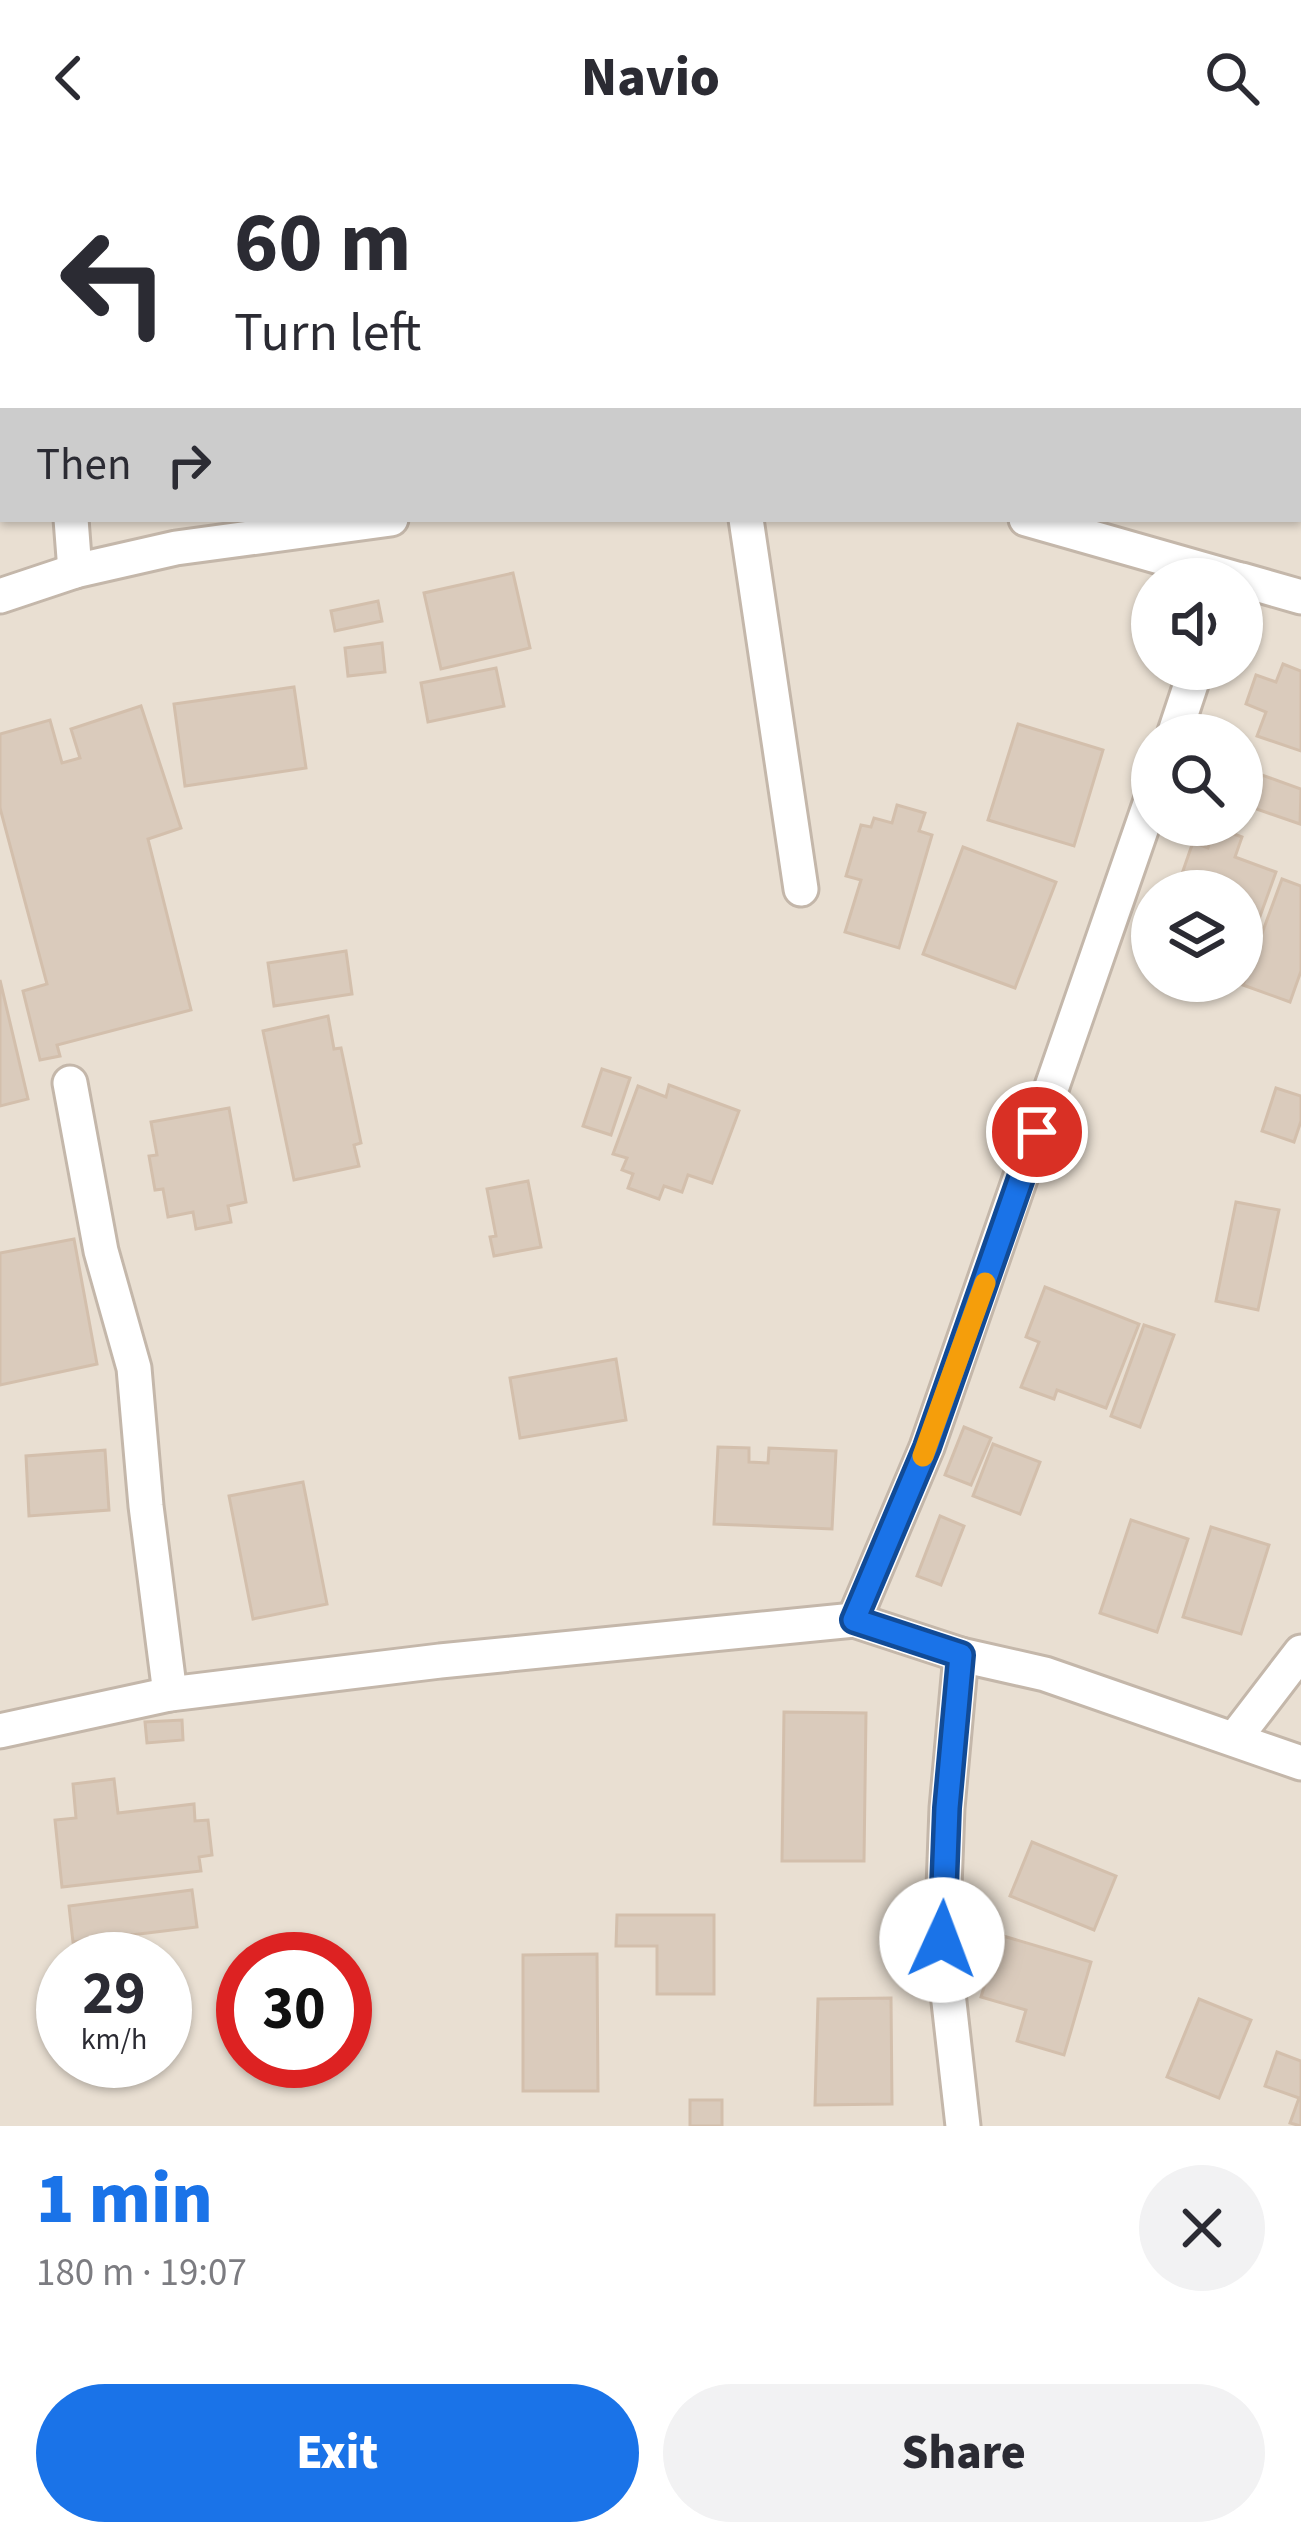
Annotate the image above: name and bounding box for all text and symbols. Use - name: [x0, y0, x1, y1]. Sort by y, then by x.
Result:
- text: Navio: [581, 40, 720, 117]
- icon: back: [36, 45, 102, 111]
- icon: search: [1199, 45, 1265, 111]
- text: 60 m: [234, 184, 412, 304]
- icon: left: [36, 204, 192, 360]
- text: Turn left: [234, 295, 421, 372]
- icon: right: [156, 432, 222, 498]
- text: Then: [36, 433, 132, 497]
- map controls: [1131, 558, 1263, 1002]
- button: sound: [1131, 558, 1263, 690]
- button: search: [1131, 714, 1263, 846]
- button: layers: [1131, 870, 1263, 1002]
- pin: [986, 1081, 1088, 1183]
- icon: arrive: [1004, 1099, 1070, 1165]
- position arrow: [879, 1877, 1005, 2003]
- speed limit sign: 30: [216, 1932, 372, 2088]
- text: 29: [82, 1952, 146, 2037]
- text: km/h: [81, 2018, 147, 2061]
- text: 1 min: [36, 2148, 213, 2251]
- button: close: [1139, 2165, 1265, 2291]
- text: 180 m · 19:07: [36, 2245, 247, 2301]
- button: Exit: [36, 2384, 639, 2522]
- button: Share: [663, 2384, 1265, 2522]

